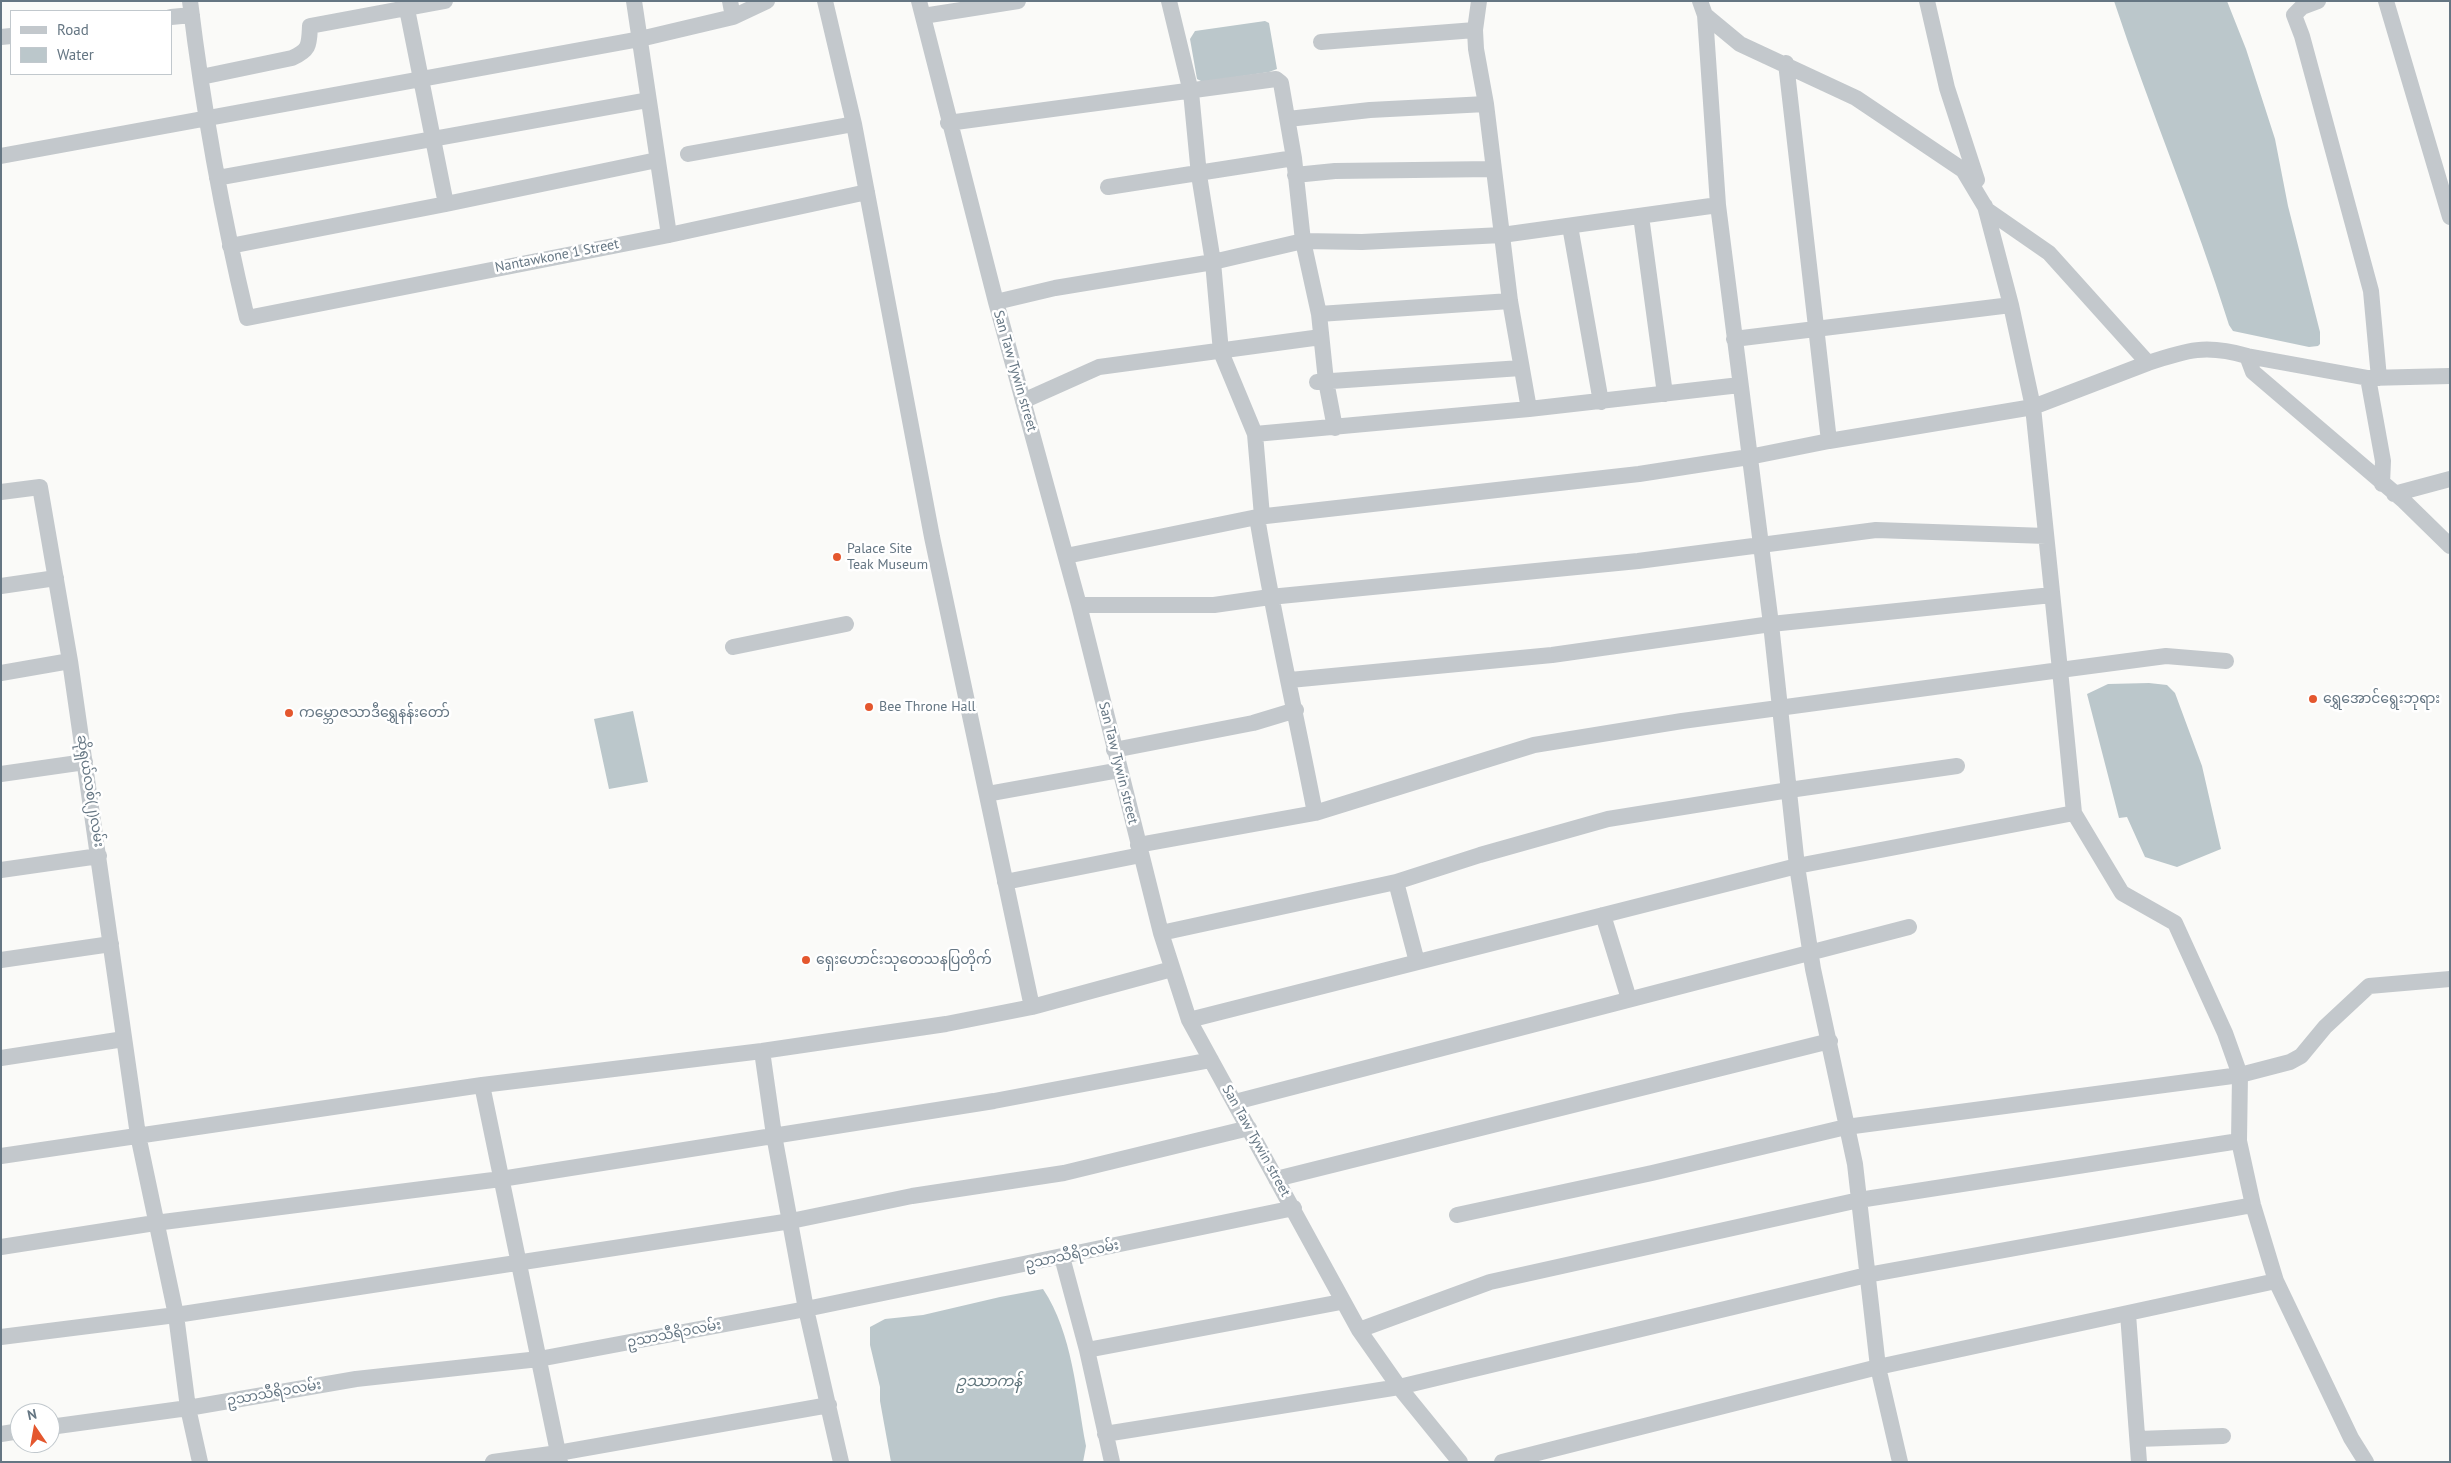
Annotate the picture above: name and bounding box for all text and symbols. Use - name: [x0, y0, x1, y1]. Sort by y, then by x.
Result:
- legend: [10, 10, 172, 75]
- text: Road: [57, 20, 89, 39]
- text: Water: [57, 45, 94, 64]
- street label: Nantawkone 1 Street: [494, 236, 620, 276]
- street label: San Taw Tywin street: [990, 308, 1040, 434]
- place label: Palace Site Teak Museum: [847, 541, 928, 574]
- marker: Palace Site Teak Museum: [831, 551, 843, 563]
- place label: ရွှေအောင်ရွေးဘုရား: [2323, 691, 2440, 707]
- marker: ရွှေအောင်ရွေးဘုရား: [2307, 693, 2319, 705]
- place label: Bee Throne Hall: [879, 699, 976, 715]
- street label: San Taw Tywin street: [1095, 700, 1141, 826]
- marker: Bee Throne Hall: [863, 701, 875, 713]
- place label: ကမ္ဘောဇသာဒီရွှေနန်းတော်: [299, 705, 450, 721]
- marker: ကမ္ဘောဇသာဒီရွှေနန်းတော်: [283, 707, 295, 719]
- street label: ဆိုရှယ်လစ်(၂)လမ်း: [73, 734, 107, 848]
- place label: ရှေးဟောင်းသုတေသနပြတိုက်: [816, 952, 992, 968]
- marker: ရှေးဟောင်းသုတေသနပြတိုက်: [800, 954, 812, 966]
- street label: San Taw Tywin street: [1218, 1082, 1294, 1200]
- street label: ဥသာသီရိ၁လမ်း: [1023, 1237, 1121, 1273]
- street label: ဥသာသီရိ၁လမ်း: [625, 1317, 723, 1351]
- water label: ဥဿာကန်: [956, 1373, 1022, 1391]
- street label: ဥသာသီရိ၁လမ်း: [225, 1376, 323, 1410]
- north arrow: [10, 1403, 60, 1453]
- text: N: [26, 1405, 38, 1424]

